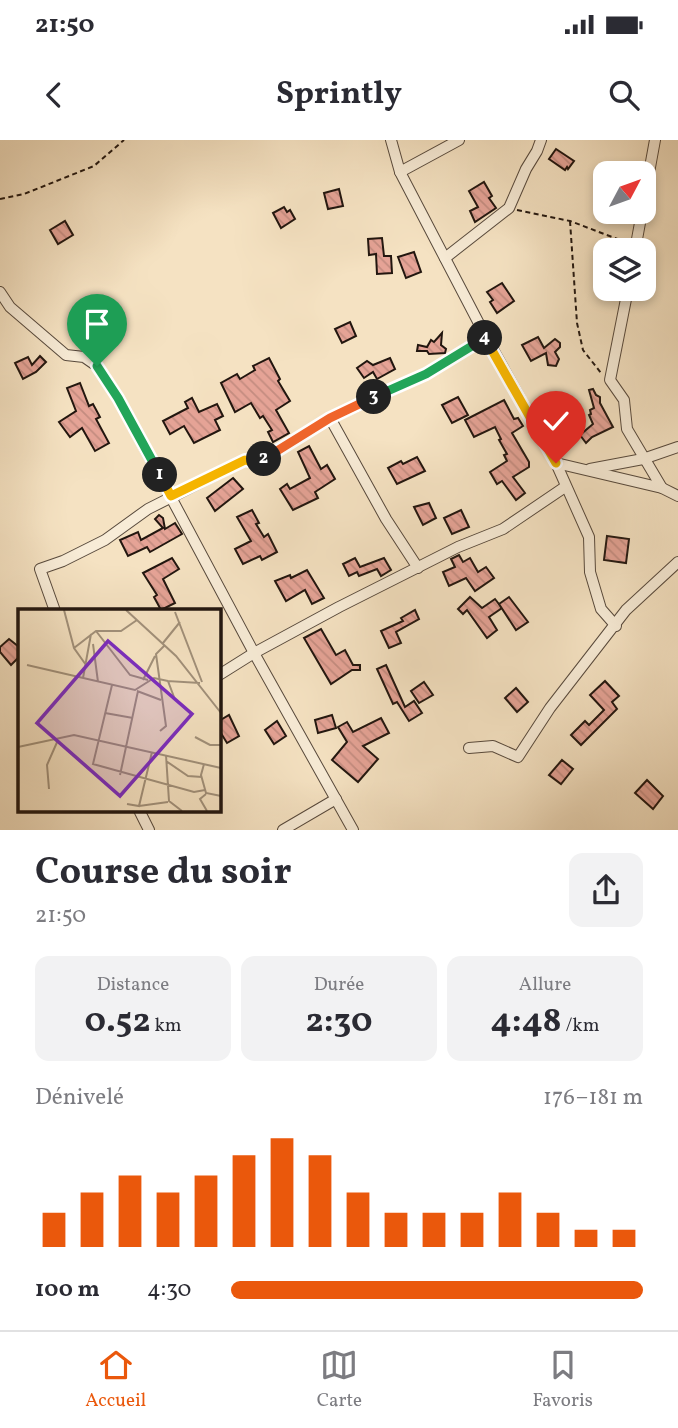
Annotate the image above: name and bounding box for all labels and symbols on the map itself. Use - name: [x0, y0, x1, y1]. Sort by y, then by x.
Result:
- north arrow: [593, 161, 656, 224]
- pin: [67, 294, 127, 366]
- pin: 4: [468, 320, 503, 356]
- pin: 3: [356, 380, 392, 414]
- pin: [526, 391, 586, 463]
- pin: 2: [246, 442, 282, 476]
- pin: 1: [142, 458, 178, 492]
- inset map: [18, 609, 220, 812]

